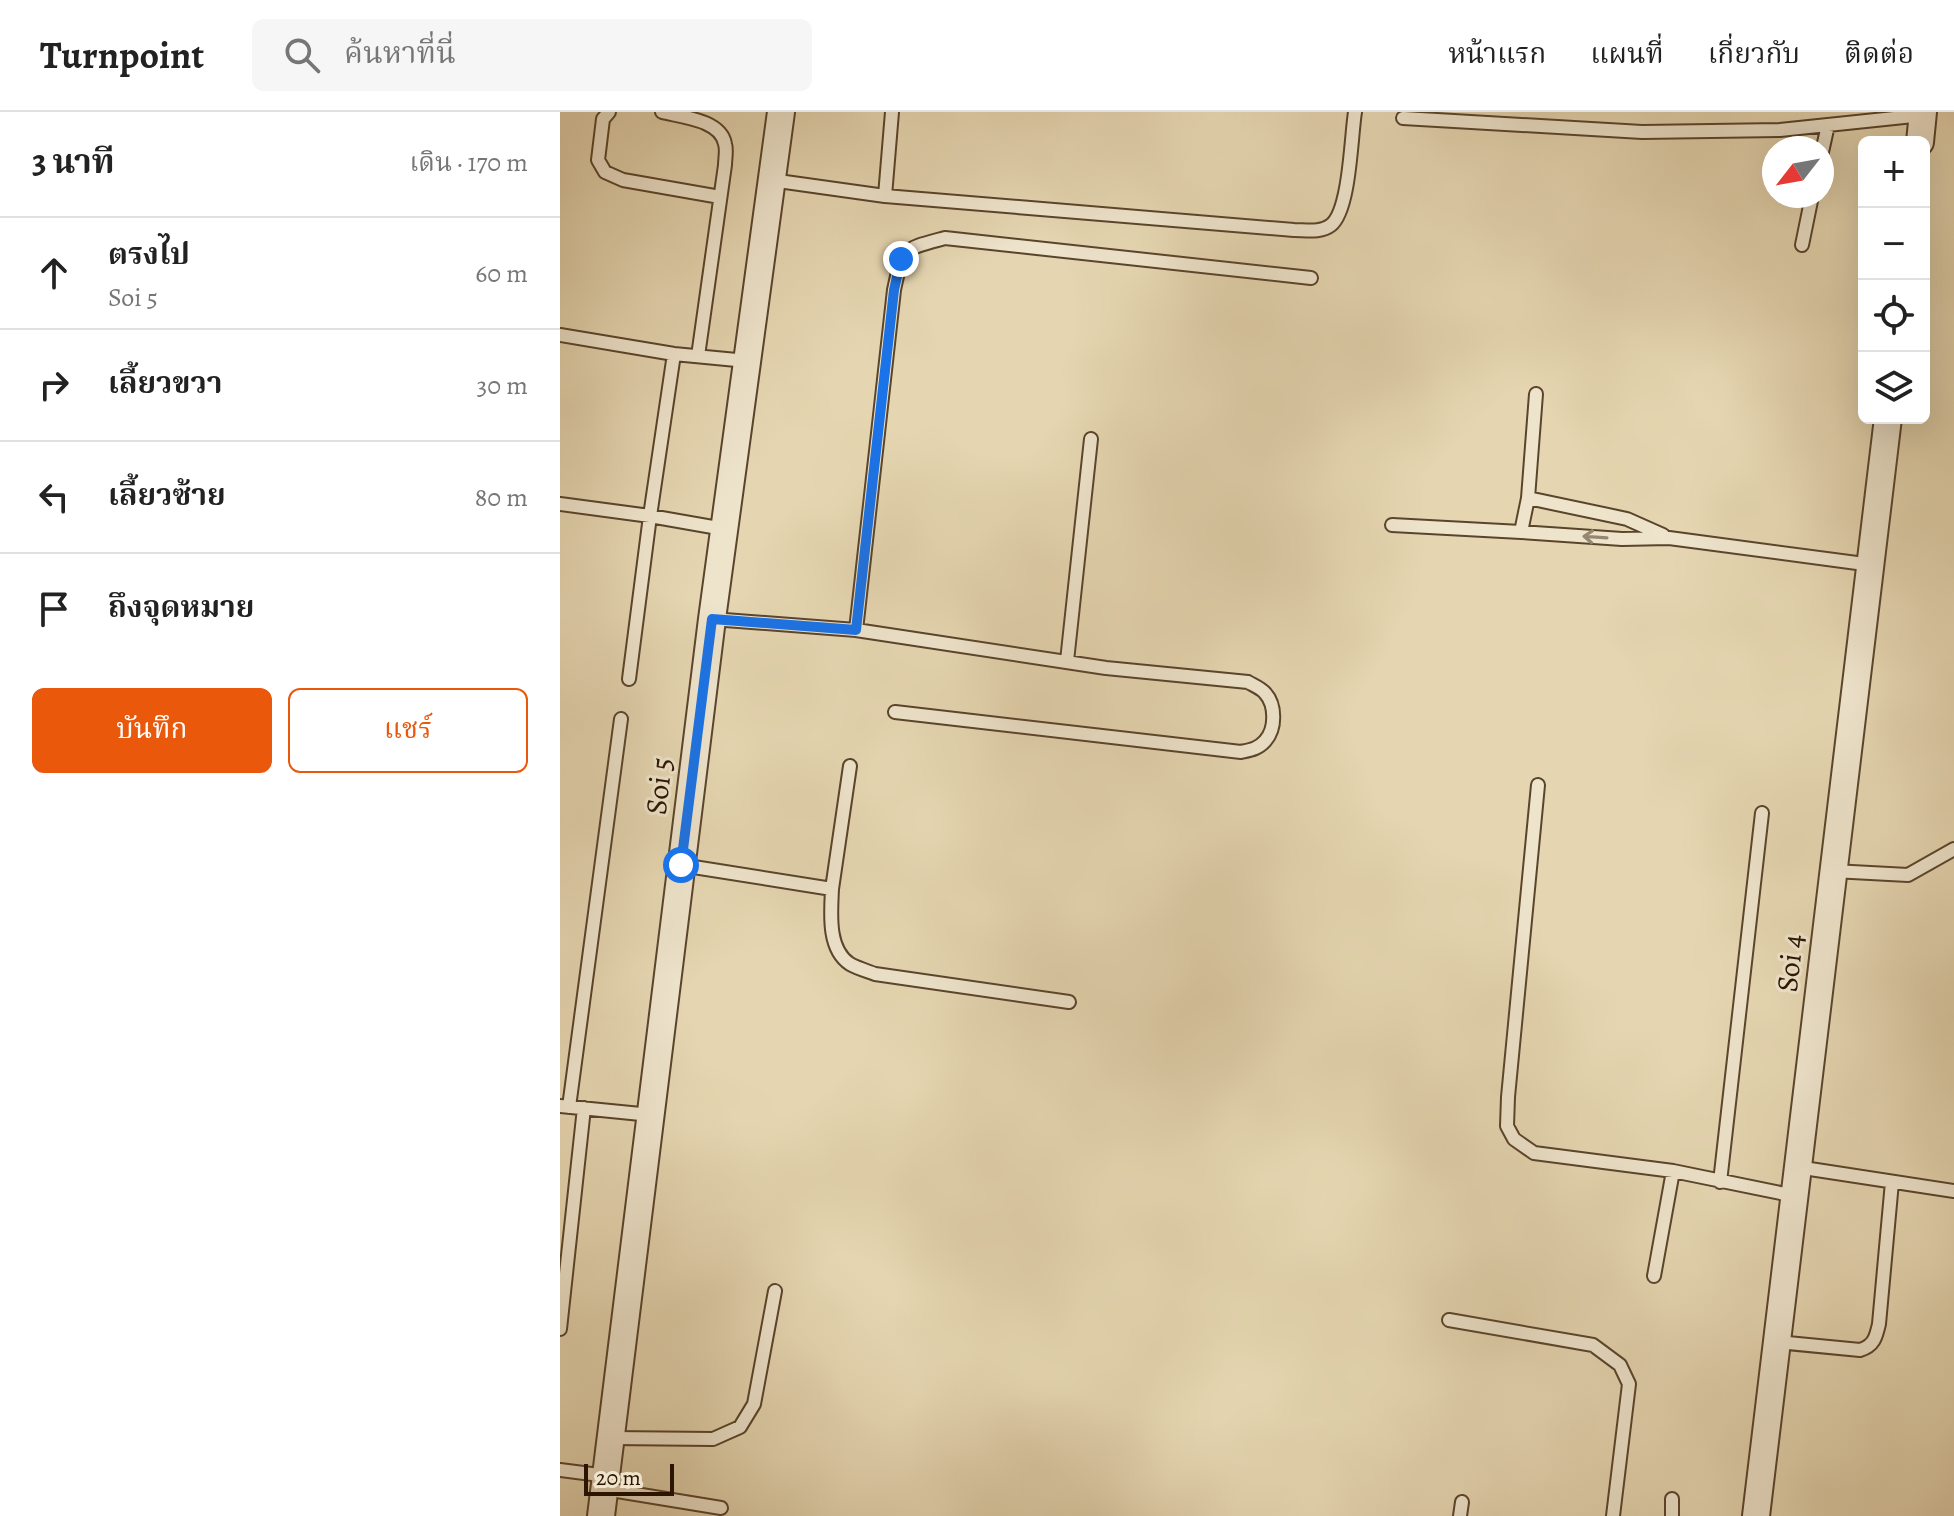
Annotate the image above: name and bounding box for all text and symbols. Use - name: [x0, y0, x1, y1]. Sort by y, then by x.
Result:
- search box: [252, 19, 812, 91]
- text: Turnpoint: [40, 29, 204, 81]
- icon: search: [280, 33, 324, 77]
- text: ค้นหาที่นี่: [344, 33, 456, 73]
- text: หน้าแรก: [1448, 35, 1546, 73]
- text: แผนที่: [1590, 35, 1664, 73]
- text: เกี่ยวกับ: [1708, 35, 1800, 73]
- text: ติดต่อ: [1844, 35, 1914, 73]
- north arrow: [1762, 136, 1834, 208]
- map controls: [1858, 136, 1930, 424]
- button: +: [1858, 136, 1930, 208]
- text: 3 นาที: [32, 138, 115, 185]
- text: เดิน · 170 m: [409, 145, 528, 180]
- button: −: [1858, 208, 1930, 280]
- text: ตรงไป: [108, 234, 190, 274]
- route end: [883, 241, 919, 277]
- icon: ahead: [32, 251, 76, 295]
- text: 60 m: [475, 256, 528, 291]
- text: Soi 5: [108, 280, 158, 315]
- button: locate: [1858, 280, 1930, 352]
- button: layers: [1858, 352, 1930, 424]
- icon: right: [32, 363, 76, 407]
- text: เลี้ยวขวา: [108, 363, 222, 403]
- text: 30 m: [477, 368, 528, 403]
- icon: left: [32, 475, 76, 519]
- text: เลี้ยวซ้าย: [108, 475, 226, 515]
- text: 80 m: [475, 480, 528, 515]
- one-way arrow: [1582, 529, 1609, 544]
- icon: arrive: [32, 587, 76, 631]
- text: ถึงจุดหมาย: [108, 587, 254, 627]
- button: บันทึก: [32, 688, 272, 773]
- button: แชร์: [288, 688, 528, 773]
- street label: Soi 5: [636, 755, 682, 817]
- route start: [663, 847, 699, 883]
- street label: Soi 4: [1767, 932, 1813, 994]
- scale bar: [584, 1460, 674, 1496]
- text: 20 m: [596, 1463, 641, 1493]

